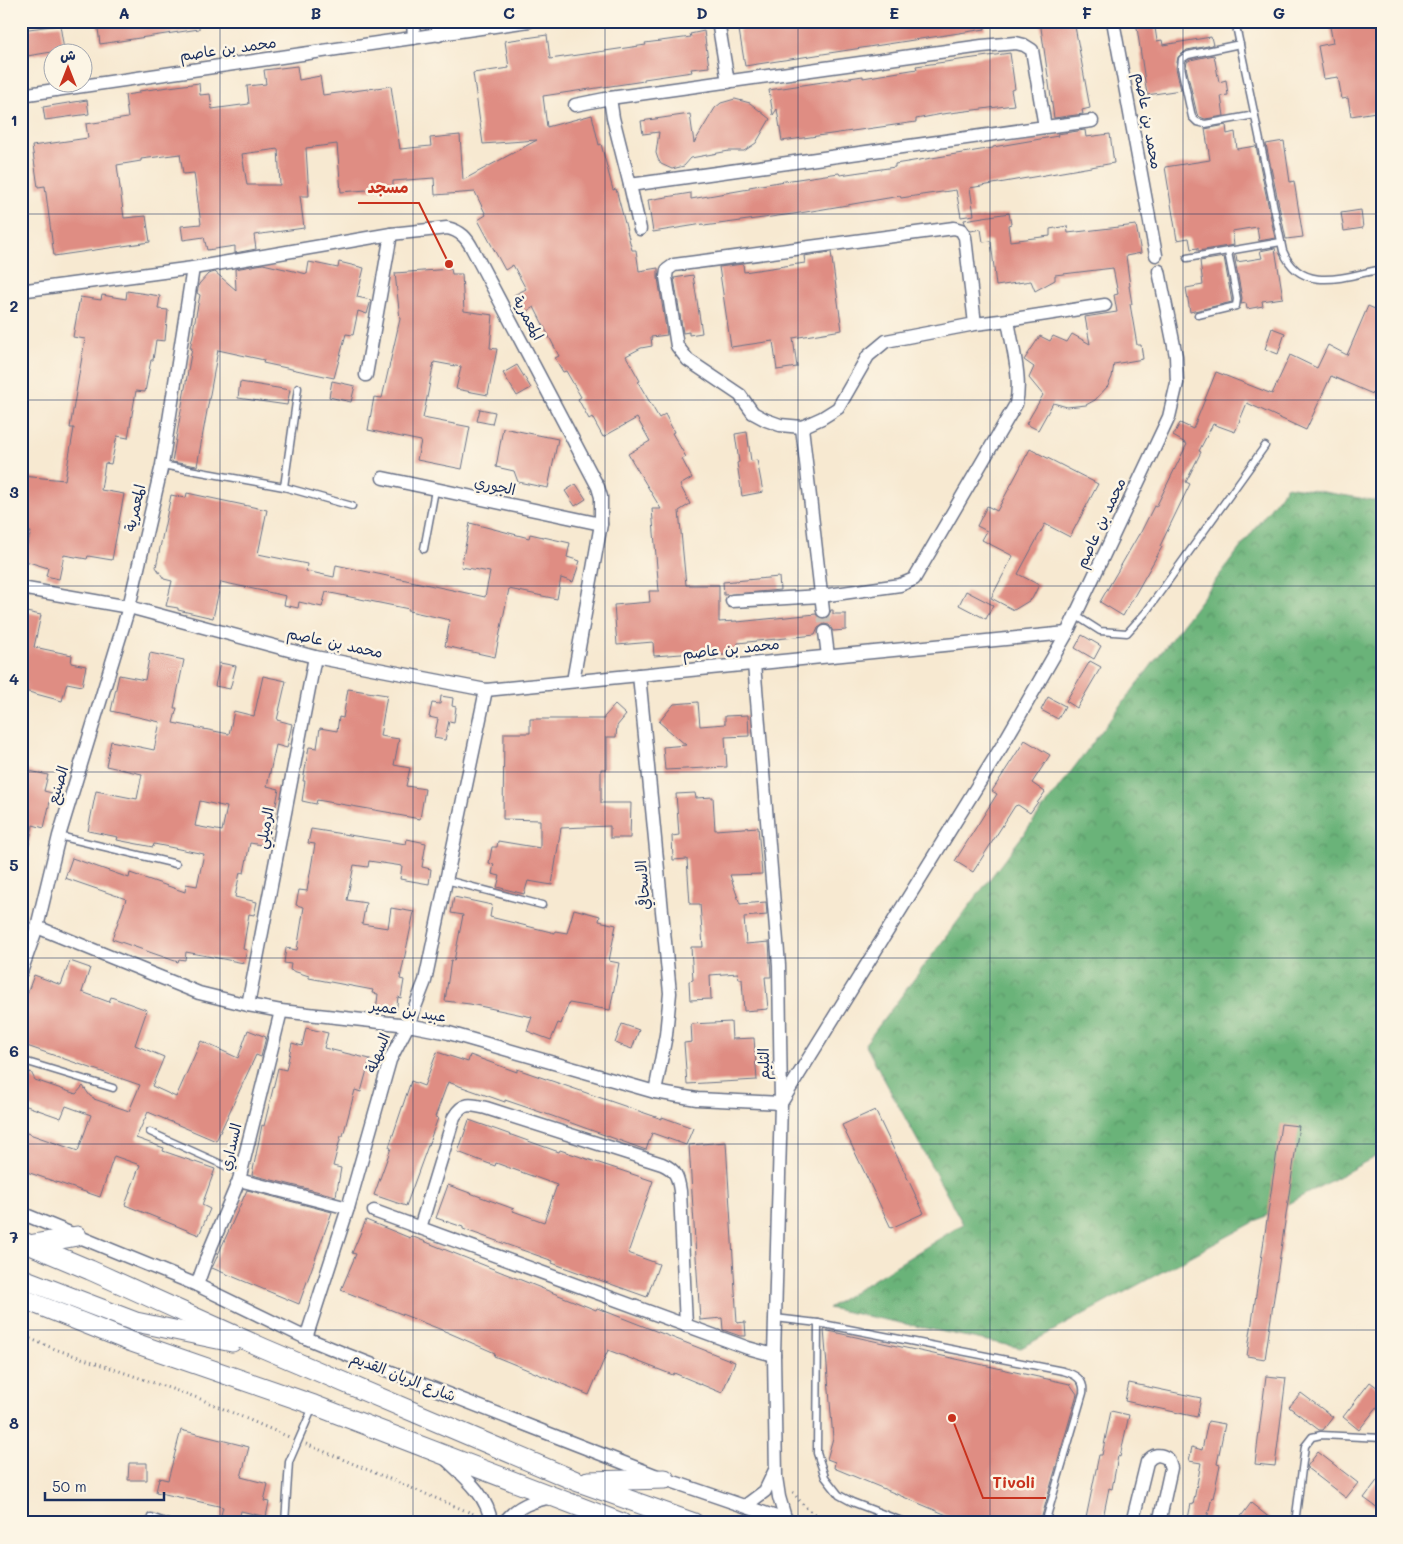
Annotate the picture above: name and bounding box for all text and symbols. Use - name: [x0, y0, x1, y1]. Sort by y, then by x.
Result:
- text: A: [118, 2, 130, 23]
- text: B: [311, 2, 321, 23]
- text: C: [503, 2, 515, 23]
- text: D: [696, 2, 708, 23]
- text: E: [889, 2, 899, 23]
- text: F: [1082, 2, 1092, 23]
- text: G: [1273, 2, 1285, 23]
- street label: محمد بن عاصم: [178, 31, 278, 68]
- north arrow: [42, 42, 92, 92]
- text: ش: [60, 45, 76, 64]
- street label: محمد بن عاصم: [1128, 71, 1167, 171]
- text: 1: [10, 109, 18, 130]
- callout: مسجد: [358, 172, 419, 203]
- text: مسجد: [367, 176, 409, 197]
- street label: المعمرية: [509, 292, 549, 343]
- text: 2: [10, 295, 19, 316]
- street label: الجوري: [472, 471, 518, 501]
- street label: محمد بن عاصم: [1070, 474, 1132, 572]
- text: 3: [9, 481, 19, 502]
- street label: المعمرية: [119, 482, 149, 533]
- street label: محمد بن عاصم: [285, 622, 385, 665]
- street label: محمد بن عاصم: [681, 633, 781, 666]
- text: 4: [9, 668, 19, 689]
- street label: الصنيع: [42, 763, 74, 807]
- street label: الرميلي: [250, 805, 282, 851]
- text: 5: [9, 854, 19, 875]
- street label: الاسحاقي: [630, 859, 655, 911]
- street label: عبيد بن عمير: [367, 994, 448, 1026]
- street label: السهلة: [360, 1030, 394, 1076]
- text: 6: [9, 1040, 19, 1061]
- street label: الثليم: [753, 1048, 775, 1080]
- street label: السداري: [214, 1121, 248, 1173]
- text: 7: [10, 1226, 19, 1247]
- street label: شارع الريان القديم: [347, 1347, 459, 1407]
- text: 8: [9, 1412, 19, 1433]
- callout: Tivoli: [983, 1467, 1046, 1498]
- scale bar: [45, 1469, 164, 1501]
- text: Tivoli: [993, 1471, 1035, 1492]
- text: 50 m: [52, 1476, 87, 1496]

